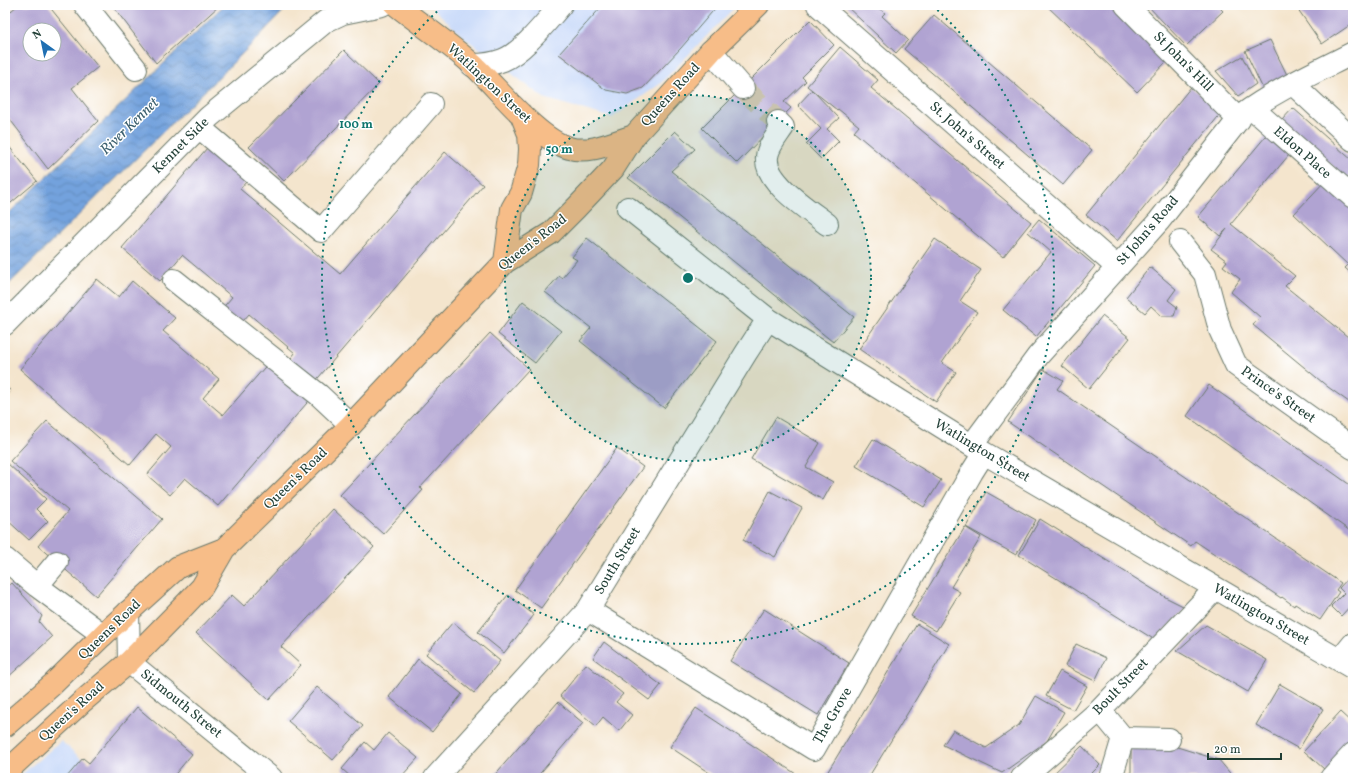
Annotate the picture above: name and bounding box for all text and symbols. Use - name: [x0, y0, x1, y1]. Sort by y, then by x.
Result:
- north arrow: [22, 22, 62, 62]
- text: N: [30, 26, 45, 43]
- street label: St John's Hill: [1149, 28, 1217, 96]
- street label: Watlington Street: [443, 40, 535, 128]
- street label: Queens Road: [637, 59, 705, 131]
- water label: River Kennet: [96, 93, 165, 160]
- street label: St. John's Street: [925, 98, 1009, 174]
- street label: Kennet Side: [148, 113, 214, 179]
- text: 100 m: [339, 117, 373, 133]
- street label: Eldon Place: [1269, 122, 1335, 184]
- text: 50 m: [545, 142, 573, 158]
- street label: St John's Road: [1112, 192, 1184, 270]
- street label: Queen's Road: [495, 210, 571, 276]
- centre of rings: [681, 271, 695, 285]
- street label: Prince's Street: [1237, 362, 1319, 428]
- street label: Watlington Street: [931, 415, 1034, 487]
- street label: Queen's Road: [260, 444, 332, 514]
- street label: South Street: [590, 524, 646, 598]
- street label: Watlington Street: [1209, 580, 1313, 650]
- street label: Queens Road: [75, 595, 146, 665]
- street label: Boult Street: [1089, 654, 1153, 720]
- street label: Sidmouth Street: [136, 665, 226, 743]
- street label: Queen's Road: [35, 677, 109, 747]
- street label: The Grove: [809, 684, 857, 748]
- scale bar: [1208, 735, 1281, 761]
- text: 20 m: [1214, 742, 1241, 758]

